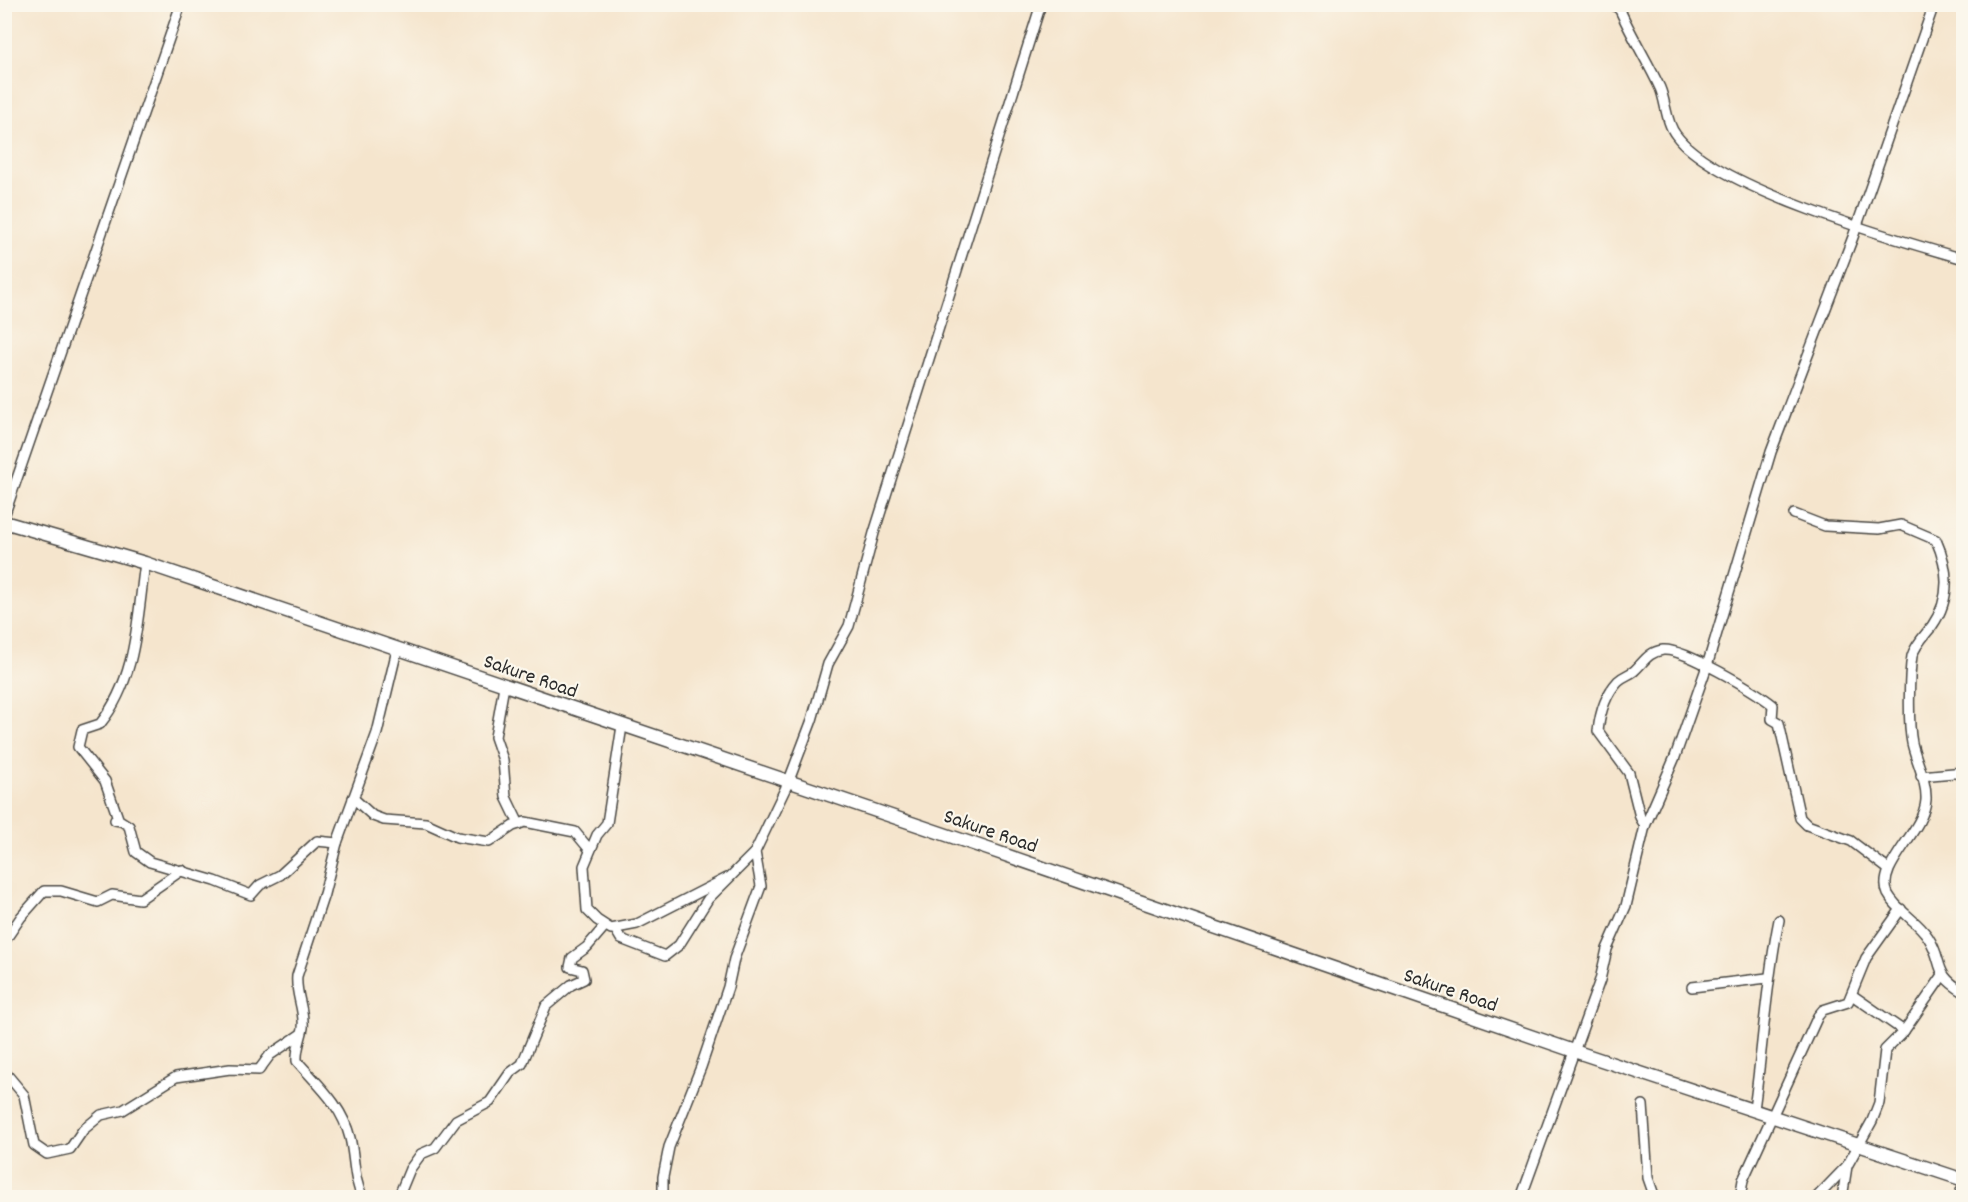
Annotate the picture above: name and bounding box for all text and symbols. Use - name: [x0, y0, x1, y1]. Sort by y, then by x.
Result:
- street label: Sakure Road: [479, 648, 581, 708]
- street label: Sakure Road: [939, 803, 1041, 863]
- street label: Sakure Road: [1399, 962, 1501, 1022]

